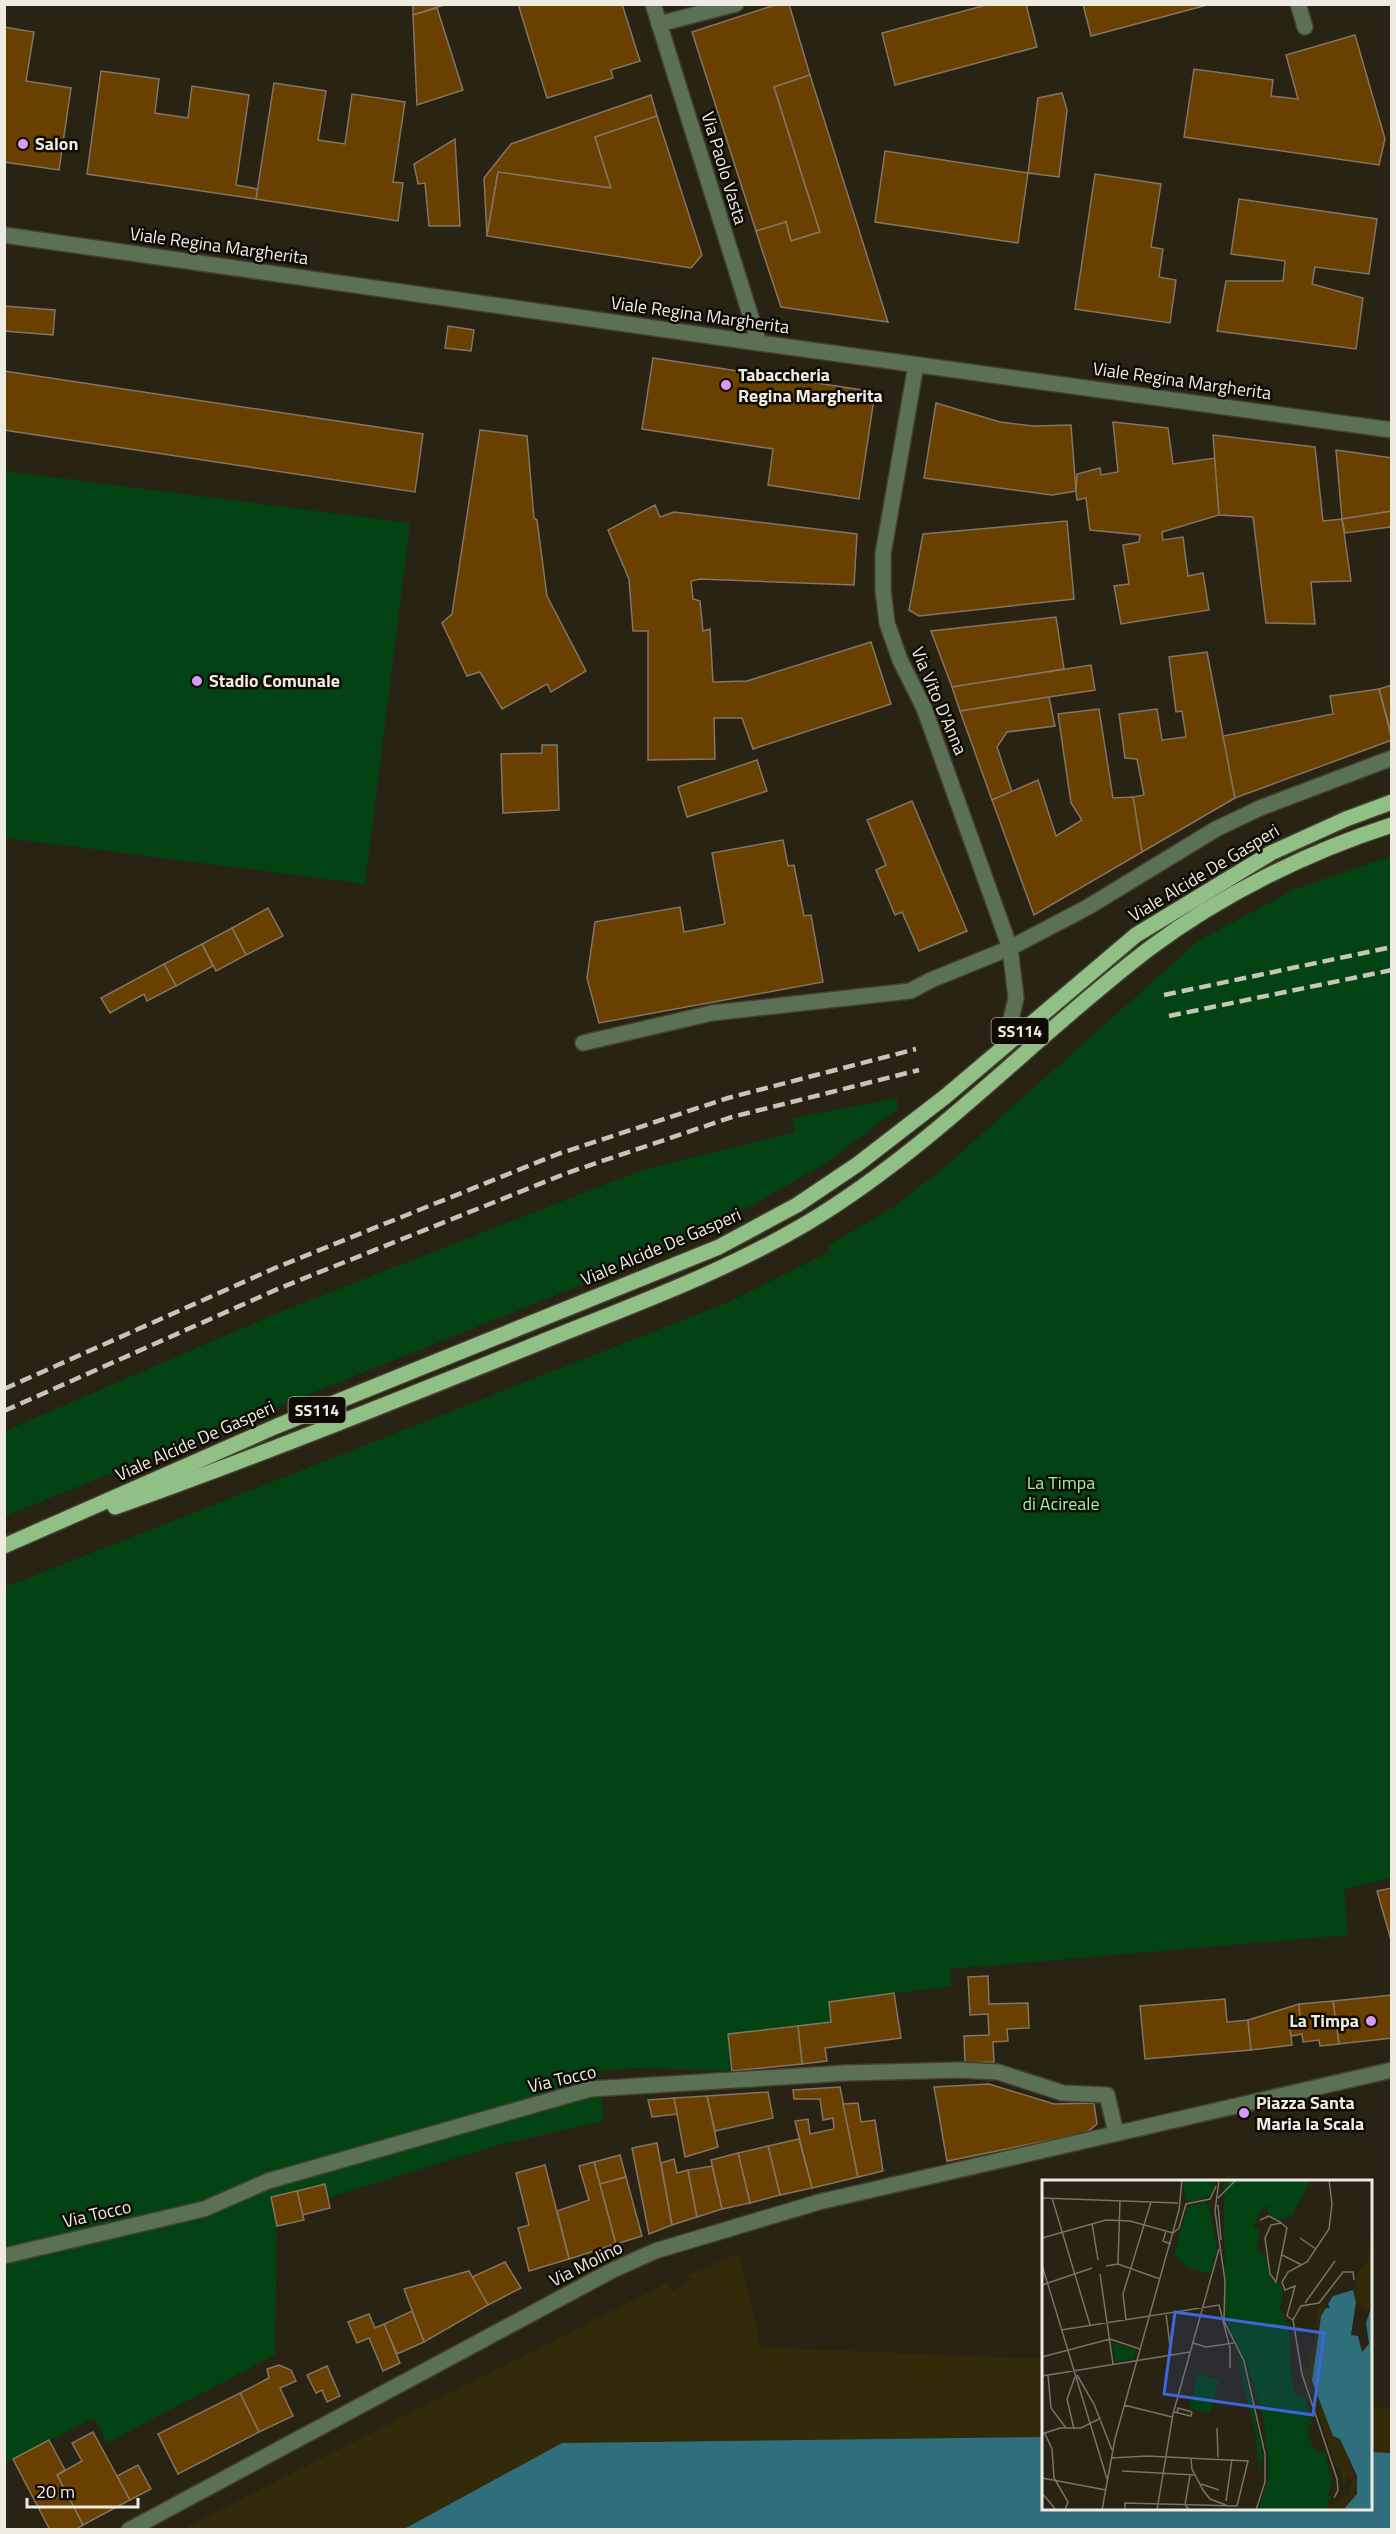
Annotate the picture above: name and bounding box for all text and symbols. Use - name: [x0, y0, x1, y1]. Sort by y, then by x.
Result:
- street label: Via Paolo Vasta: [694, 108, 754, 228]
- place label: Salon: [35, 130, 78, 157]
- marker: Salon: [16, 137, 30, 151]
- street label: Viale Regina Margherita: [128, 220, 310, 271]
- street label: Viale Regina Margherita: [609, 289, 791, 340]
- street label: Viale Regina Margherita: [1091, 355, 1273, 406]
- place label: Tabaccheria Regina Margherita: [738, 361, 883, 409]
- marker: Tabaccheria Regina Margherita: [719, 378, 733, 392]
- street label: Via Vito D'Anna: [905, 642, 974, 759]
- place label: Stadio Comunale: [209, 667, 340, 694]
- marker: Stadio Comunale: [190, 674, 204, 688]
- street label: Viale Alcide De Gasperi: [1123, 817, 1284, 928]
- road number: SS114: [992, 1018, 1048, 1044]
- street label: Viale Alcide De Gasperi: [576, 1201, 745, 1293]
- street label: Viale Alcide De Gasperi: [111, 1393, 279, 1488]
- road number: SS114: [288, 1397, 346, 1423]
- park label: La Timpa di Acireale: [1022, 1469, 1100, 1517]
- place label: La Timpa: [1289, 2007, 1359, 2034]
- marker: La Timpa: [1364, 2014, 1378, 2028]
- street label: Via Tocco: [525, 2058, 599, 2100]
- place label: Piazza Santa Maria la Scala: [1256, 2089, 1364, 2137]
- marker: Piazza Santa Maria la Scala: [1237, 2106, 1251, 2120]
- inset map: [1042, 2180, 1372, 2510]
- street label: Via Tocco: [60, 2193, 134, 2235]
- street label: Via Molino: [544, 2234, 627, 2294]
- scale bar: [27, 2471, 138, 2509]
- text: 20 m: [36, 2478, 75, 2505]

